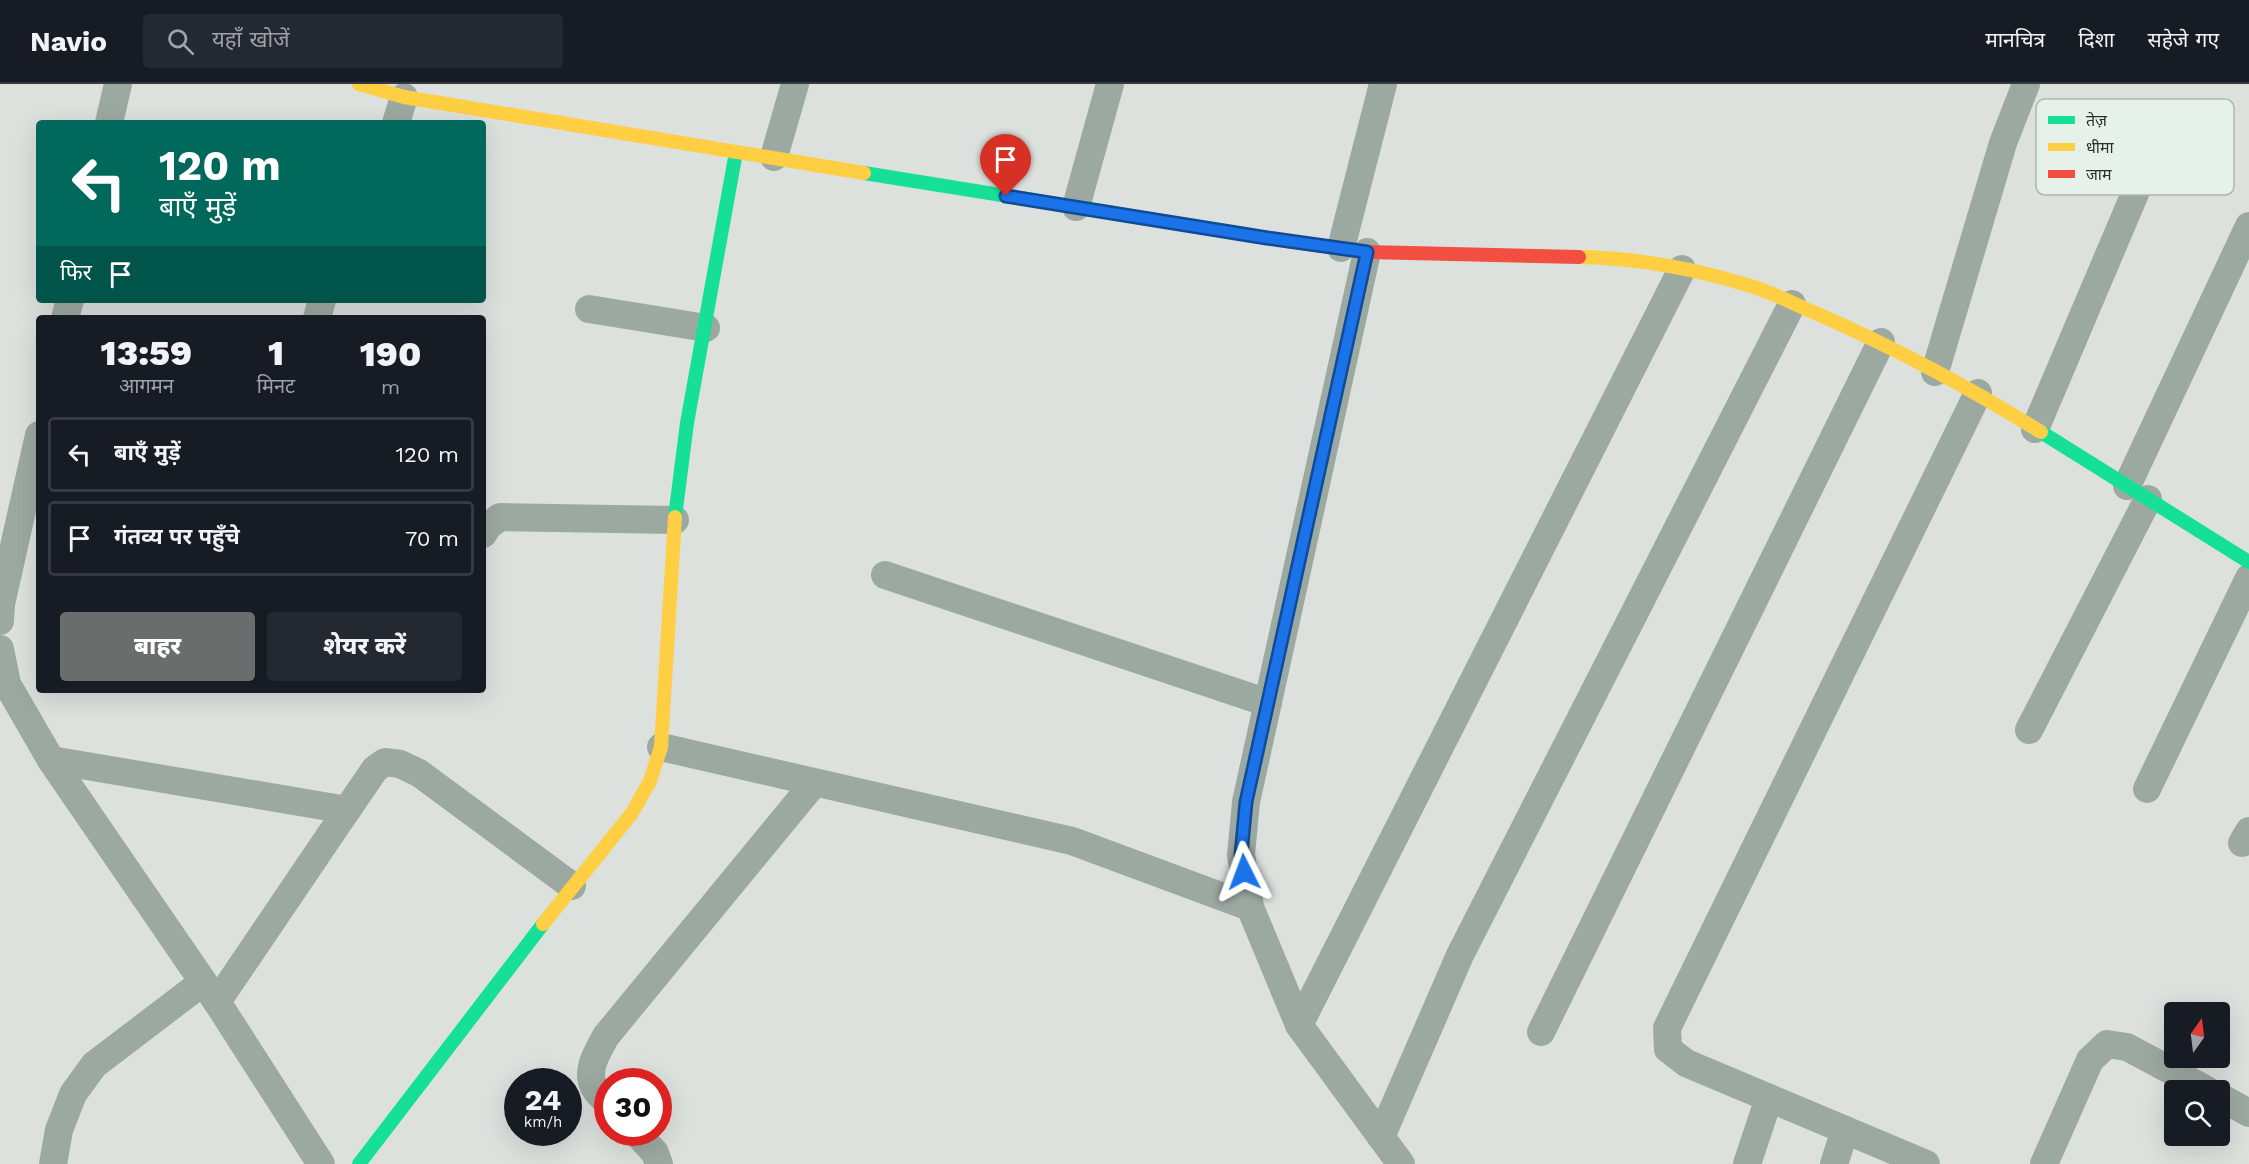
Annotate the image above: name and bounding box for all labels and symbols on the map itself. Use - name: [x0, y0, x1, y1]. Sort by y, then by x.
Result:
- legend: [2036, 99, 2234, 195]
- text: तेज़: [2086, 111, 2108, 130]
- pin: [980, 134, 1031, 196]
- text: धीमा: [2086, 138, 2115, 157]
- text: जाम: [2086, 165, 2112, 184]
- position arrow: [1212, 840, 1276, 904]
- north arrow: [2164, 1002, 2230, 1068]
- speed limit sign: 30: [594, 1068, 672, 1146]

